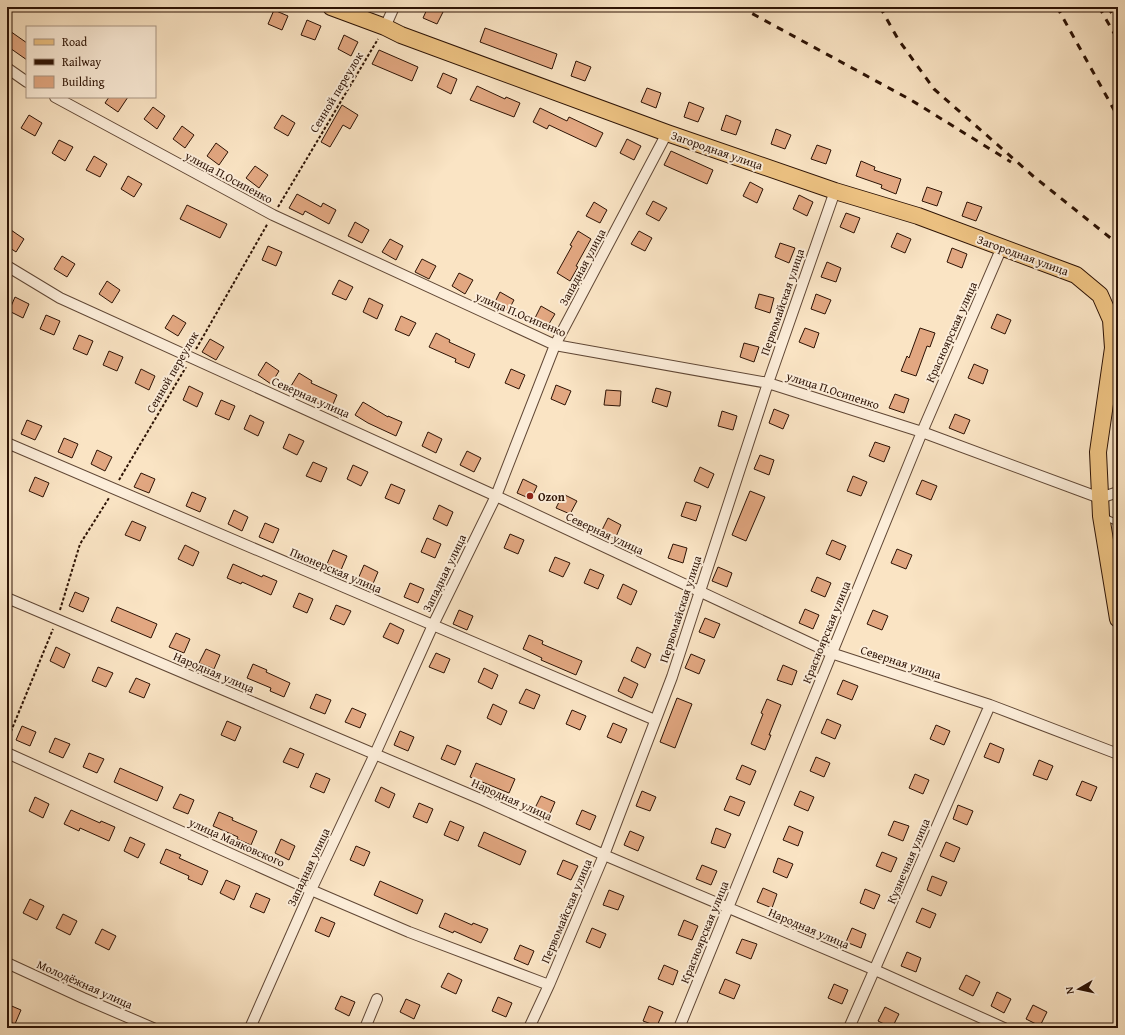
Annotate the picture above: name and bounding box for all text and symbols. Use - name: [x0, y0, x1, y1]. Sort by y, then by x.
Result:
- legend: [26, 26, 156, 98]
- text: Road: [62, 33, 88, 50]
- street label: Сенной переулок: [305, 48, 367, 136]
- text: Railway: [62, 53, 101, 70]
- text: Building: [62, 73, 105, 90]
- street label: Загородная улица: [669, 126, 765, 174]
- street label: улица П.Осипенко: [181, 146, 276, 207]
- street label: Западная улица: [555, 225, 610, 308]
- street label: Загородная улица: [975, 231, 1071, 280]
- street label: Первомайская улица: [756, 246, 808, 358]
- street label: Красноярская улица: [921, 279, 981, 385]
- street label: улица П.Осипенко: [472, 287, 569, 341]
- street label: Сенной переулок: [142, 327, 203, 416]
- street label: улица П.Осипенко: [783, 367, 882, 413]
- street label: Северная улица: [269, 372, 353, 422]
- place label: Ozon: [538, 488, 565, 505]
- marker: Ozon: [525, 491, 535, 501]
- street label: Северная улица: [563, 508, 647, 559]
- street label: Западная улица: [418, 531, 470, 615]
- street label: Пионерская улица: [287, 543, 385, 597]
- street label: Первомайская улица: [655, 553, 705, 665]
- street label: Красноярская улица: [798, 578, 854, 686]
- street label: Северная улица: [858, 641, 944, 683]
- street label: Народная улица: [171, 647, 257, 697]
- street label: Народная улица: [469, 774, 555, 824]
- street label: улица Маяковского: [185, 813, 288, 871]
- street label: Кузнечная улица: [882, 815, 934, 906]
- street label: Западная улица: [282, 825, 334, 909]
- street label: Первомайская улица: [536, 856, 596, 966]
- street label: Красноярская улица: [676, 878, 732, 986]
- street label: Народная улица: [766, 903, 852, 953]
- street label: Молодёжная улица: [34, 955, 136, 1013]
- north arrow: [1059, 969, 1099, 1009]
- text: N: [1061, 985, 1078, 995]

